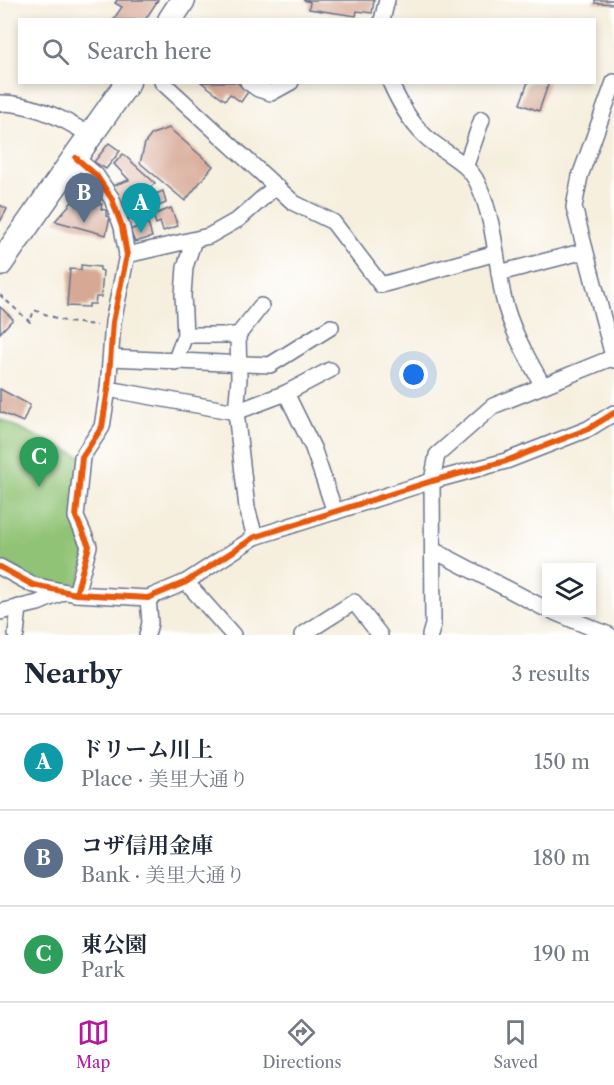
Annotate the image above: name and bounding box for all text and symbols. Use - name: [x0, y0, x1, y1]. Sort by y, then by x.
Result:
- search box: [18, 18, 596, 84]
- icon: search: [39, 35, 72, 68]
- text: Search here: [87, 38, 212, 65]
- pin: B: [64, 174, 104, 223]
- pin: A: [122, 184, 160, 233]
- your location: [399, 360, 428, 389]
- pin: C: [20, 438, 58, 487]
- map controls: [542, 563, 596, 617]
- button: layers: [542, 563, 596, 617]
- text: Nearby: [24, 658, 122, 690]
- text: 3 results: [512, 662, 590, 686]
- text: ドリーム川上: [81, 736, 213, 763]
- text: A: [36, 750, 51, 774]
- text: 150 m: [534, 750, 590, 774]
- text: Place · 美里大通り: [81, 767, 249, 791]
- text: コザ信用金庫: [81, 832, 213, 859]
- text: B: [36, 846, 51, 870]
- text: 180 m: [533, 846, 590, 870]
- text: Bank · 美里大通り: [81, 863, 245, 887]
- text: 東公園: [81, 931, 147, 958]
- text: C: [35, 942, 52, 966]
- text: 190 m: [533, 942, 590, 966]
- text: Park: [81, 958, 124, 982]
- tab: Map: [76, 1016, 110, 1072]
- tab: Directions: [262, 1016, 341, 1072]
- tab: Saved: [494, 1016, 538, 1072]

